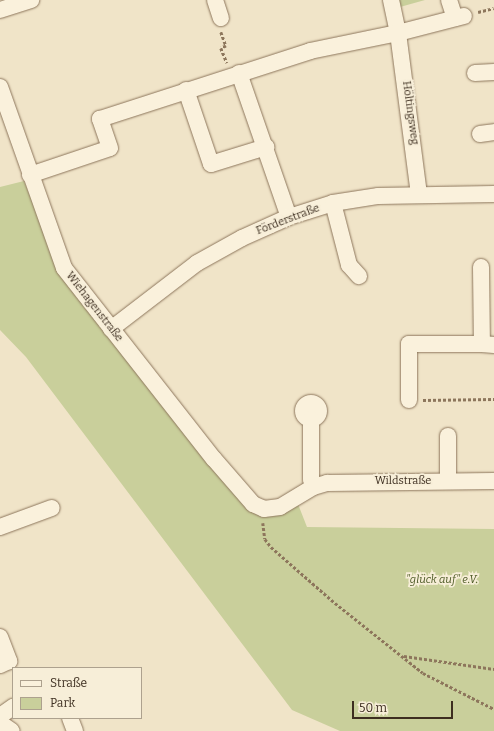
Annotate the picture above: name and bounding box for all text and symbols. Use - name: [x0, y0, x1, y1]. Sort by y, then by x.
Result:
- street label: Höltingsweg: [399, 80, 421, 146]
- street label: Förderstraße: [255, 202, 321, 238]
- street label: Wiehagenstraße: [63, 270, 125, 344]
- street label: Wildstraße: [375, 474, 431, 488]
- park label: "glück auf" e.V.: [406, 573, 478, 587]
- legend: [12, 667, 142, 719]
- text: Straße: [50, 676, 87, 690]
- scale bar: [354, 693, 455, 719]
- text: Park: [50, 696, 75, 710]
- text: 50 m: [359, 701, 387, 715]

